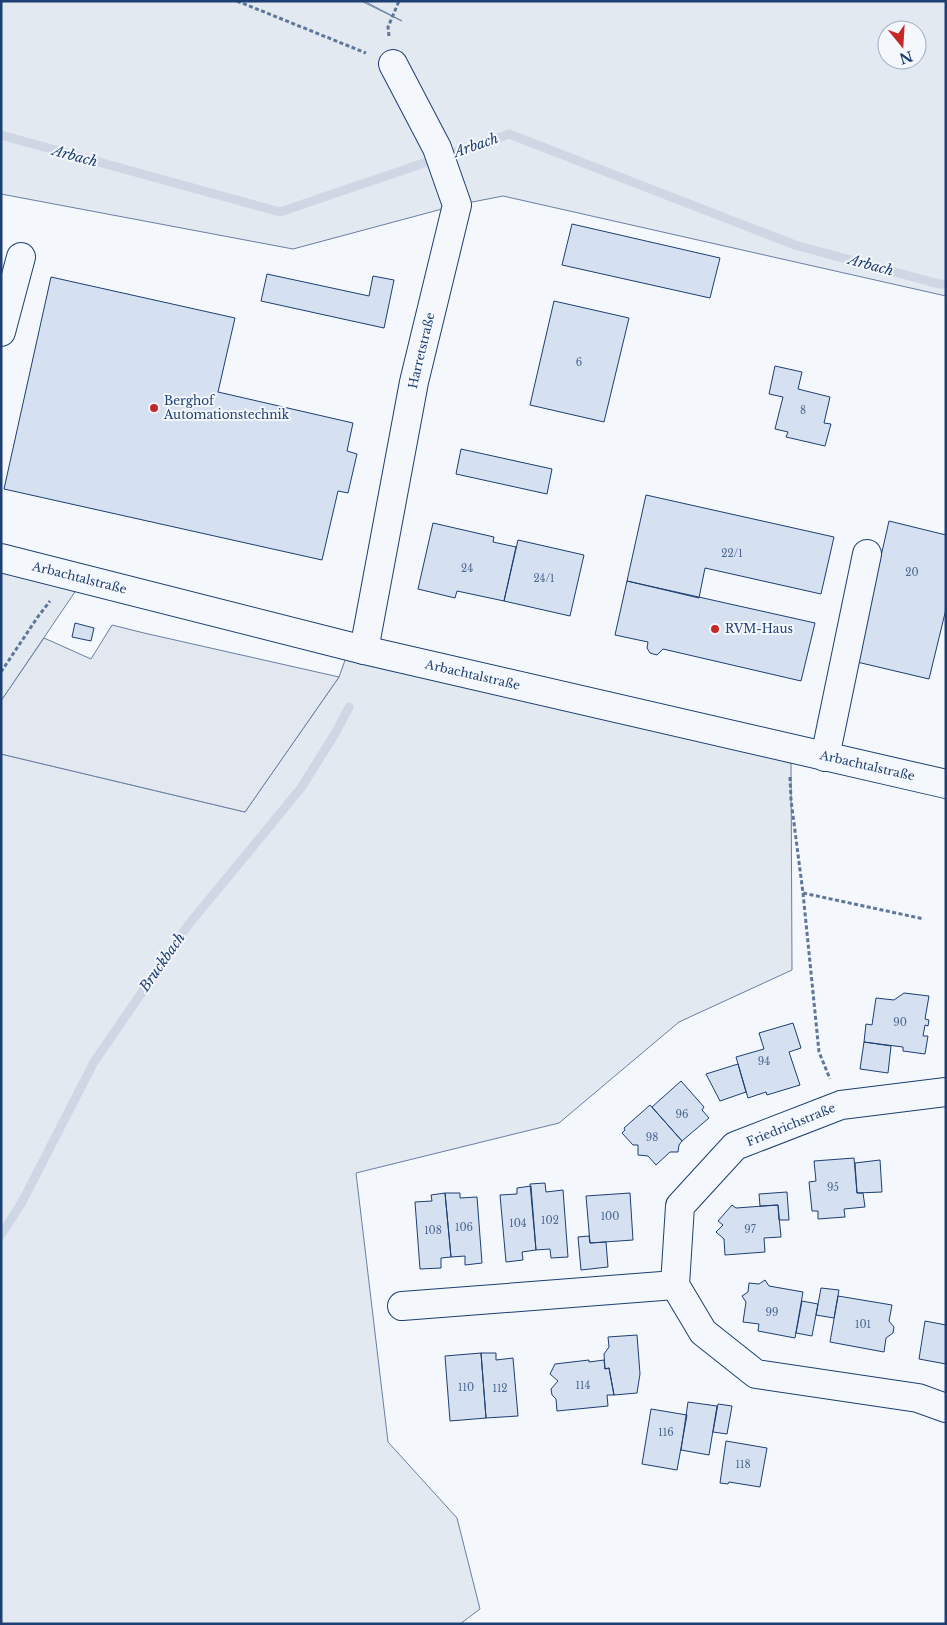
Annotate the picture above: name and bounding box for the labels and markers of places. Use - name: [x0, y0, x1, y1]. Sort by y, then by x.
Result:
- place label: Berghof Automationstechnik: [163, 393, 290, 422]
- marker: Berghof Automationstechnik: [148, 402, 160, 414]
- place label: RVM-Haus: [725, 621, 793, 636]
- marker: RVM-Haus: [709, 623, 721, 635]

